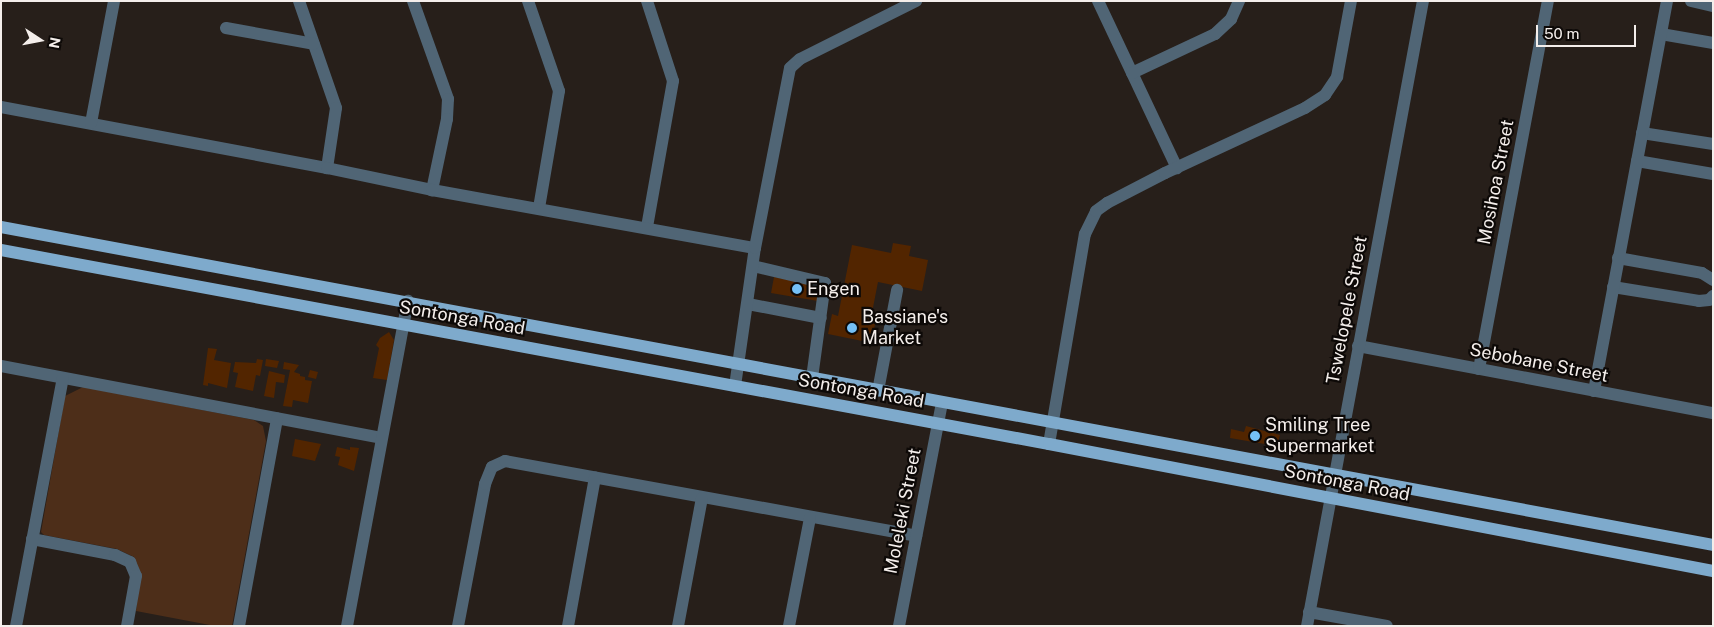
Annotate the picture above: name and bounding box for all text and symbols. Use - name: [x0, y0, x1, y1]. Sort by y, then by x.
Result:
- north arrow: [15, 15, 65, 65]
- scale bar: [1539, 15, 1639, 47]
- text: 50 m: [1544, 25, 1579, 42]
- text: N: [46, 36, 64, 50]
- street label: Mosihoa Street: [1473, 118, 1519, 246]
- street label: Tswelopele Street: [1322, 234, 1372, 386]
- place label: Engen: [807, 278, 860, 300]
- marker: Engen: [791, 283, 803, 295]
- street label: Sontonga Road: [397, 296, 527, 340]
- place label: Bassiane's Market: [862, 307, 948, 350]
- marker: Bassiane's Market: [846, 322, 858, 334]
- street label: Sebobane Street: [1468, 339, 1610, 387]
- street label: Sontonga Road: [796, 369, 926, 413]
- place label: Smiling Tree Supermarket: [1265, 415, 1375, 458]
- marker: Smiling Tree Supermarket: [1249, 430, 1261, 442]
- street label: Moleleki Street: [880, 446, 926, 576]
- street label: Sontonga Road: [1282, 460, 1412, 506]

